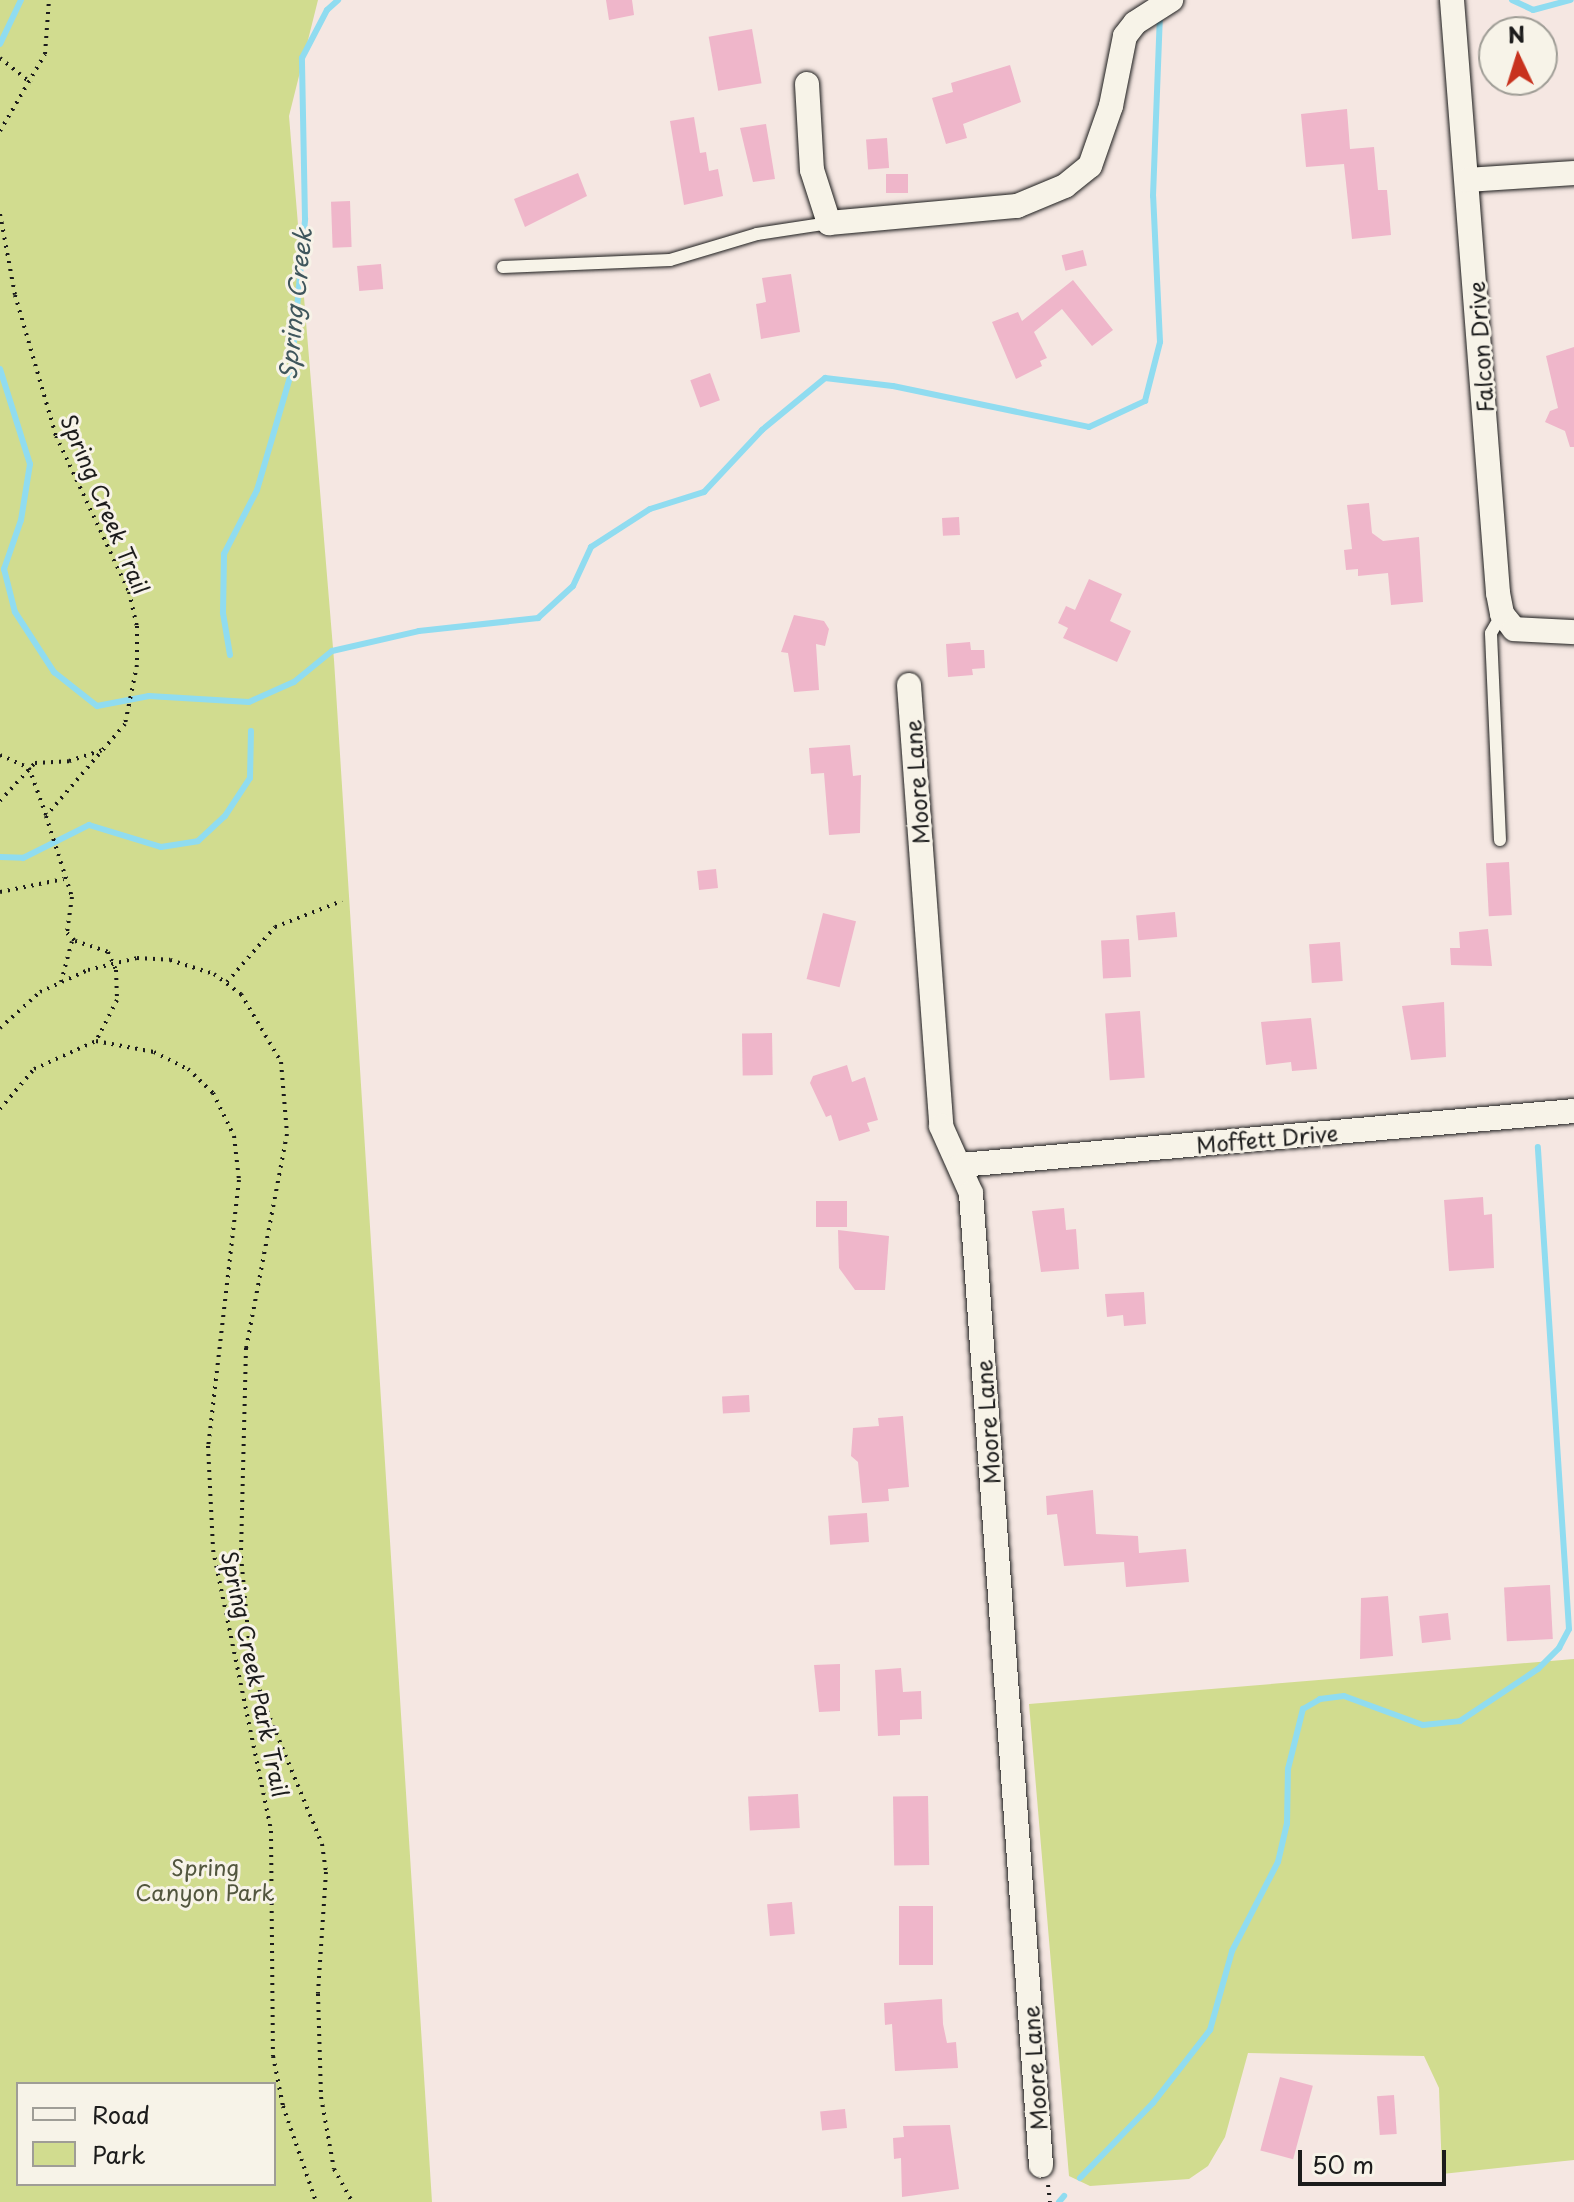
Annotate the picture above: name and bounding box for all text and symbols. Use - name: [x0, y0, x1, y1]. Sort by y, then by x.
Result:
- north arrow: [1478, 16, 1558, 96]
- text: N: [1507, 16, 1526, 51]
- water label: Spring Creek: [273, 227, 317, 381]
- street label: Falcon Drive: [1462, 281, 1498, 413]
- street label: Spring Creek Trail: [56, 409, 156, 599]
- street label: Moore Lane: [898, 718, 934, 846]
- street label: Moffett Drive: [1195, 1119, 1339, 1157]
- street label: Moore Lane: [969, 1358, 1005, 1486]
- street label: Spring Creek Park Trail: [217, 1548, 295, 1800]
- park label: Spring Canyon Park: [136, 1853, 274, 1904]
- street label: Moore Lane: [1016, 2004, 1052, 2132]
- legend: [16, 2082, 276, 2186]
- text: Road: [92, 2096, 150, 2132]
- scale bar: [1302, 2134, 1450, 2184]
- text: Park: [92, 2136, 146, 2172]
- text: 50 m: [1312, 2146, 1374, 2182]

